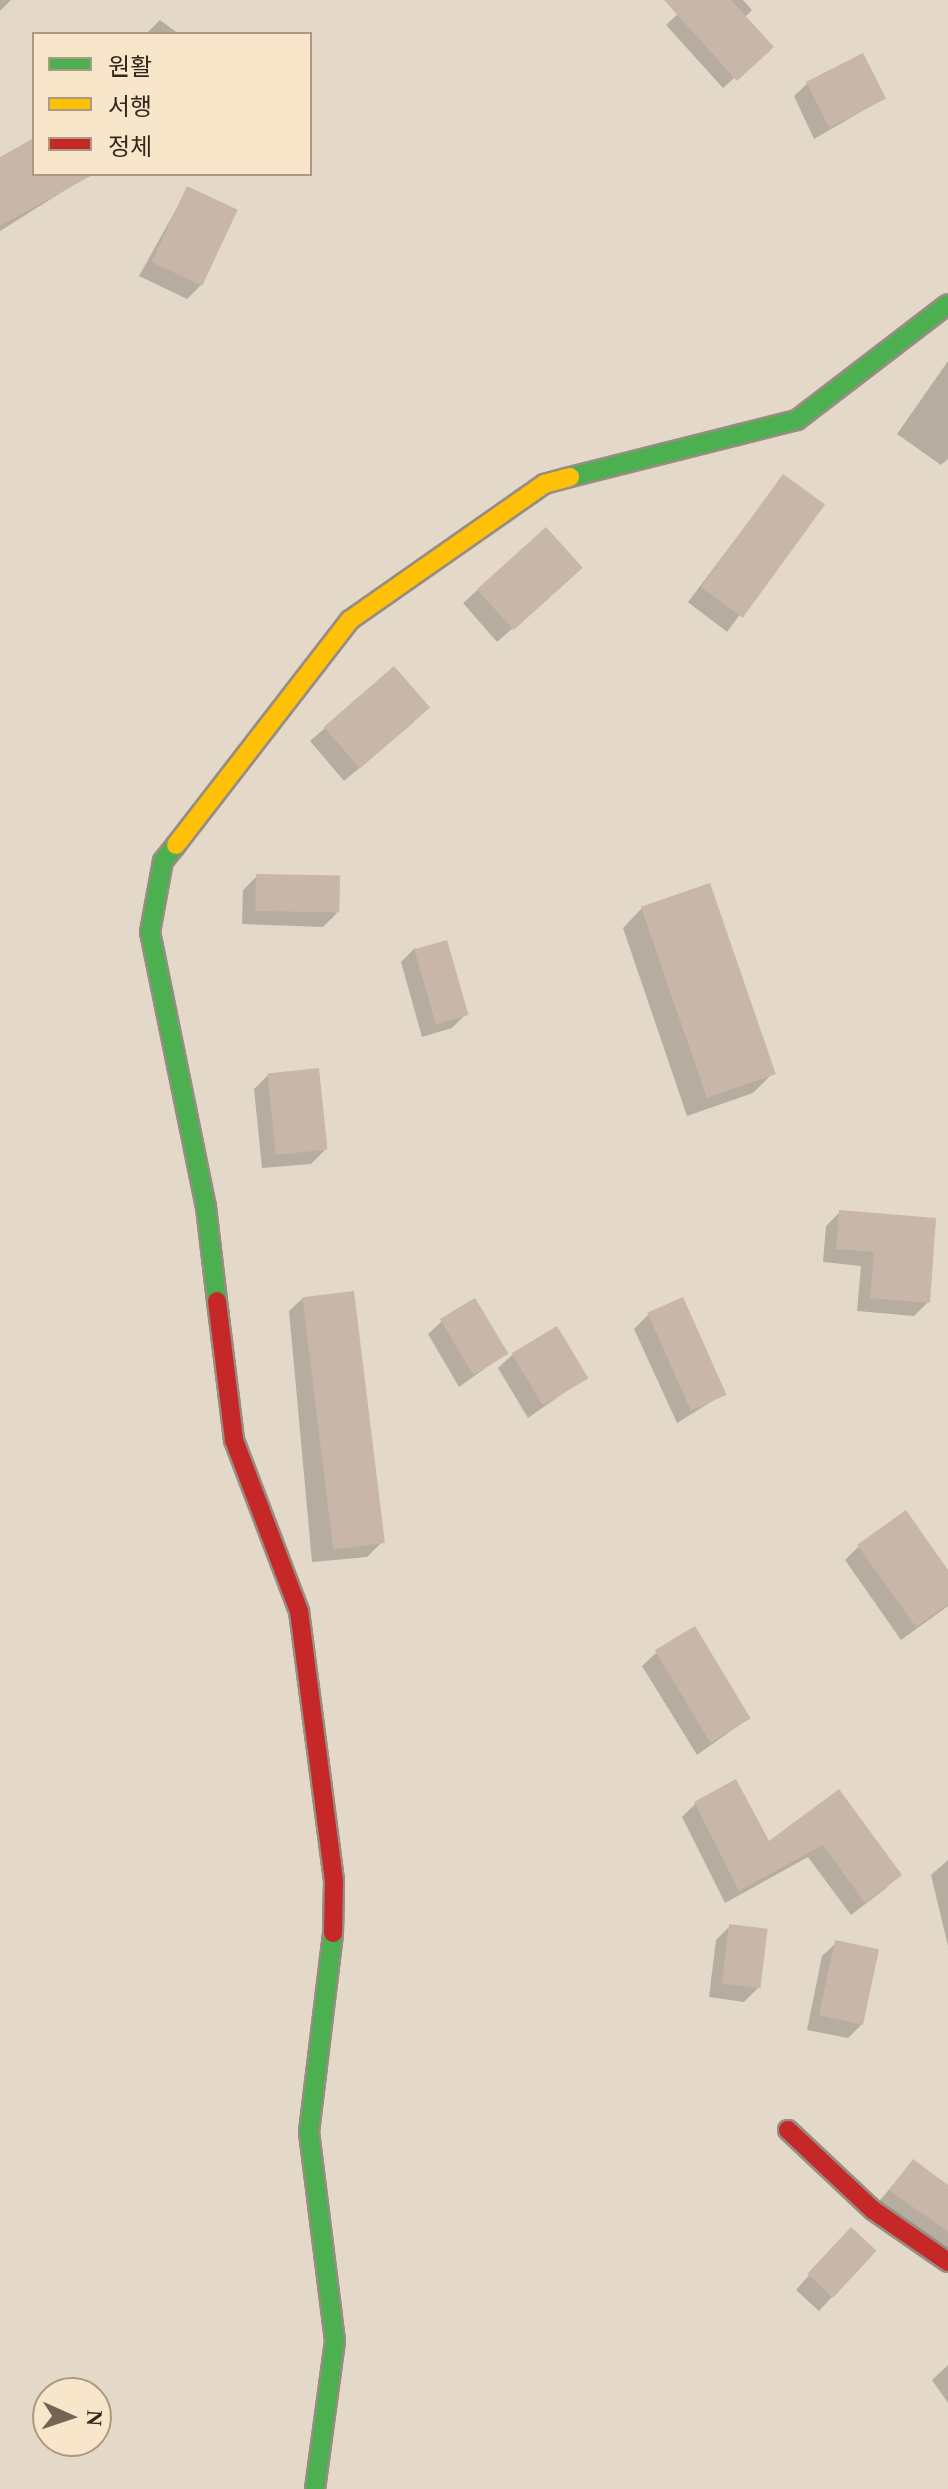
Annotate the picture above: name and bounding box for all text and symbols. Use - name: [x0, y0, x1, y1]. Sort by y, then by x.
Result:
- legend: [32, 32, 312, 176]
- text: 원활: [108, 54, 152, 80]
- text: 서행: [108, 94, 152, 120]
- text: 정체: [108, 134, 152, 160]
- north arrow: [32, 2377, 112, 2457]
- text: N: [82, 2410, 107, 2427]

